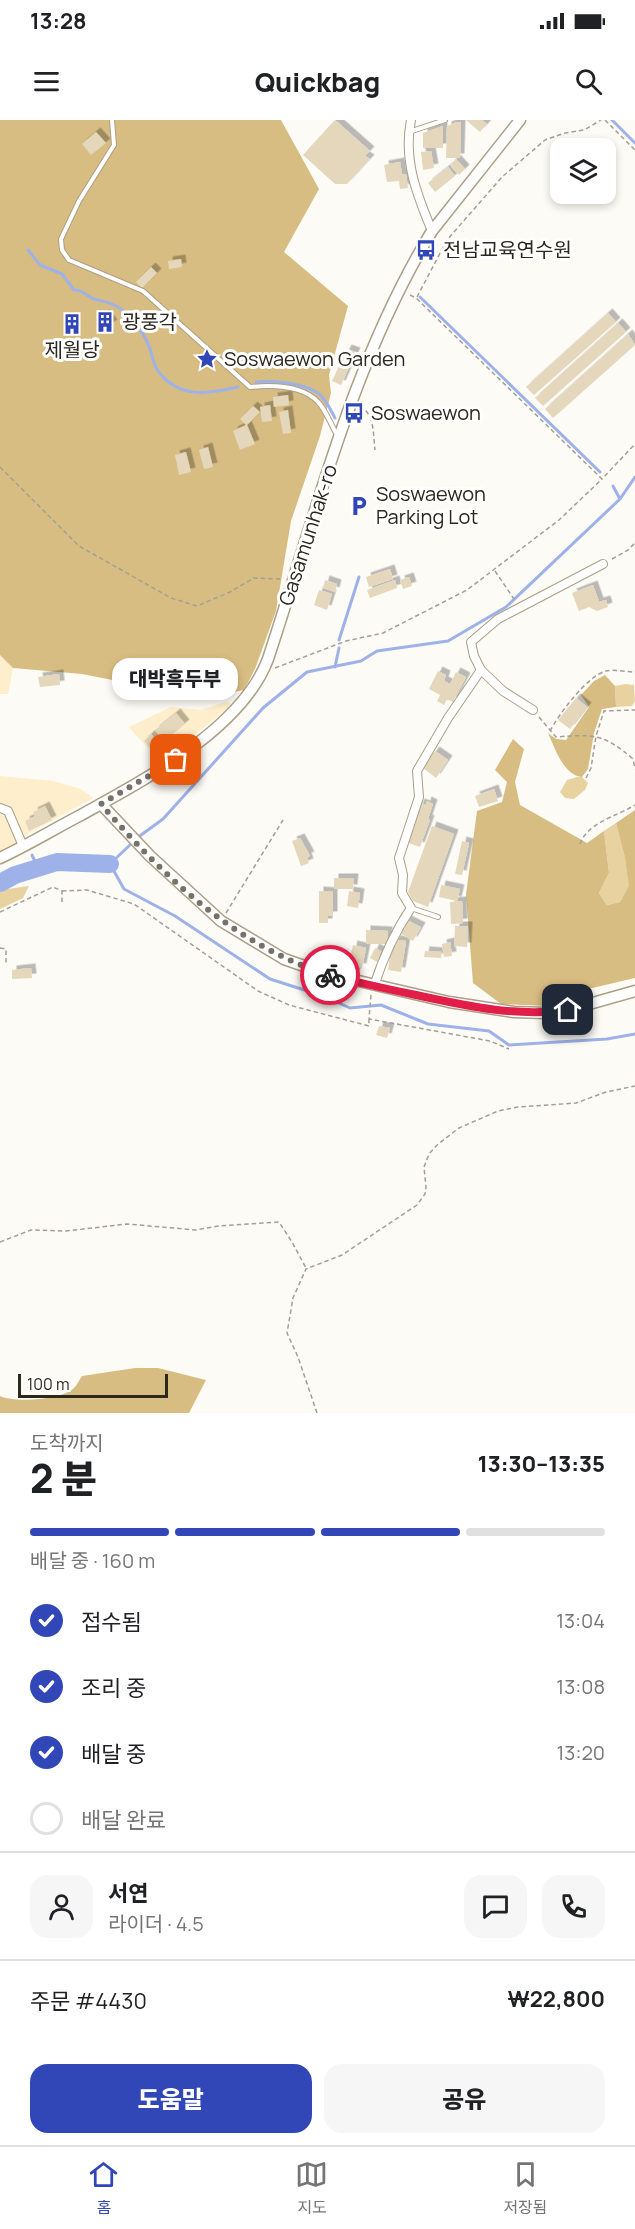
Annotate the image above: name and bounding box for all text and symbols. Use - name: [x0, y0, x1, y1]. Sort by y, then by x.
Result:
- text: 13:28: [30, 6, 87, 36]
- text: Quickbag: [255, 63, 380, 100]
- icon: menu: [30, 65, 63, 98]
- icon: search: [572, 65, 605, 98]
- map controls: [550, 138, 616, 204]
- button: layers: [550, 138, 616, 204]
- place label: 전남교육연수원: [443, 236, 572, 263]
- bus stop icon: 전남교육연수원: [414, 238, 438, 262]
- place label: 광풍각: [122, 308, 177, 335]
- building icon: 광풍각: [93, 310, 117, 334]
- building icon: 제월당: [60, 312, 84, 336]
- place label: 제월당: [44, 336, 100, 363]
- place label: Soswaewon Garden: [224, 345, 405, 372]
- place icon: Soswaewon Garden: [195, 347, 219, 371]
- place label: Soswaewon: [371, 399, 481, 426]
- bus stop icon: Soswaewon: [342, 401, 366, 425]
- street label: Gasamunhak-ro: [272, 461, 343, 609]
- place label: Soswaewon Parking Lot: [376, 480, 486, 530]
- parking icon: Soswaewon Parking Lot: [347, 494, 371, 518]
- callout: 대박흑두부: [113, 658, 239, 700]
- text: 대박흑두부: [129, 665, 221, 692]
- pin: [150, 734, 201, 785]
- icon: bag: [159, 743, 192, 776]
- courier: [300, 945, 360, 1005]
- icon: bike: [314, 959, 347, 992]
- pin: [542, 984, 593, 1035]
- icon: home: [551, 993, 584, 1026]
- scale bar: [18, 1371, 168, 1398]
- text: 100 m: [27, 1373, 70, 1395]
- text: 도착까지: [30, 1429, 104, 1456]
- text: 13:30–13:35: [478, 1449, 605, 1479]
- text: 2 분: [30, 1451, 97, 1505]
- text: 배달 중 · 160 m: [30, 1547, 155, 1574]
- icon: check: [30, 1604, 63, 1637]
- text: 접수됨: [81, 1607, 142, 1637]
- text: 13:04: [556, 1607, 605, 1634]
- icon: check: [30, 1670, 63, 1703]
- text: 조리 중: [81, 1673, 146, 1703]
- text: 13:08: [556, 1673, 605, 1700]
- icon: check: [30, 1736, 63, 1769]
- text: 배달 중: [81, 1739, 146, 1769]
- text: 13:20: [557, 1739, 605, 1766]
- text: 배달 완료: [81, 1805, 166, 1835]
- button: person: [30, 1875, 93, 1938]
- button: chat: [464, 1875, 527, 1938]
- button: phone: [542, 1875, 605, 1938]
- text: 서연: [108, 1878, 148, 1908]
- text: 라이더 · 4.5: [108, 1910, 204, 1937]
- text: ₩22,800: [507, 1984, 605, 2014]
- text: 주문 #4430: [30, 1986, 147, 2016]
- button: 도움말: [30, 2064, 312, 2133]
- button: 공유: [324, 2064, 605, 2133]
- tab: 홈: [87, 2158, 120, 2218]
- tab: 지도: [295, 2158, 328, 2218]
- tab: 저장됨: [503, 2158, 548, 2218]

